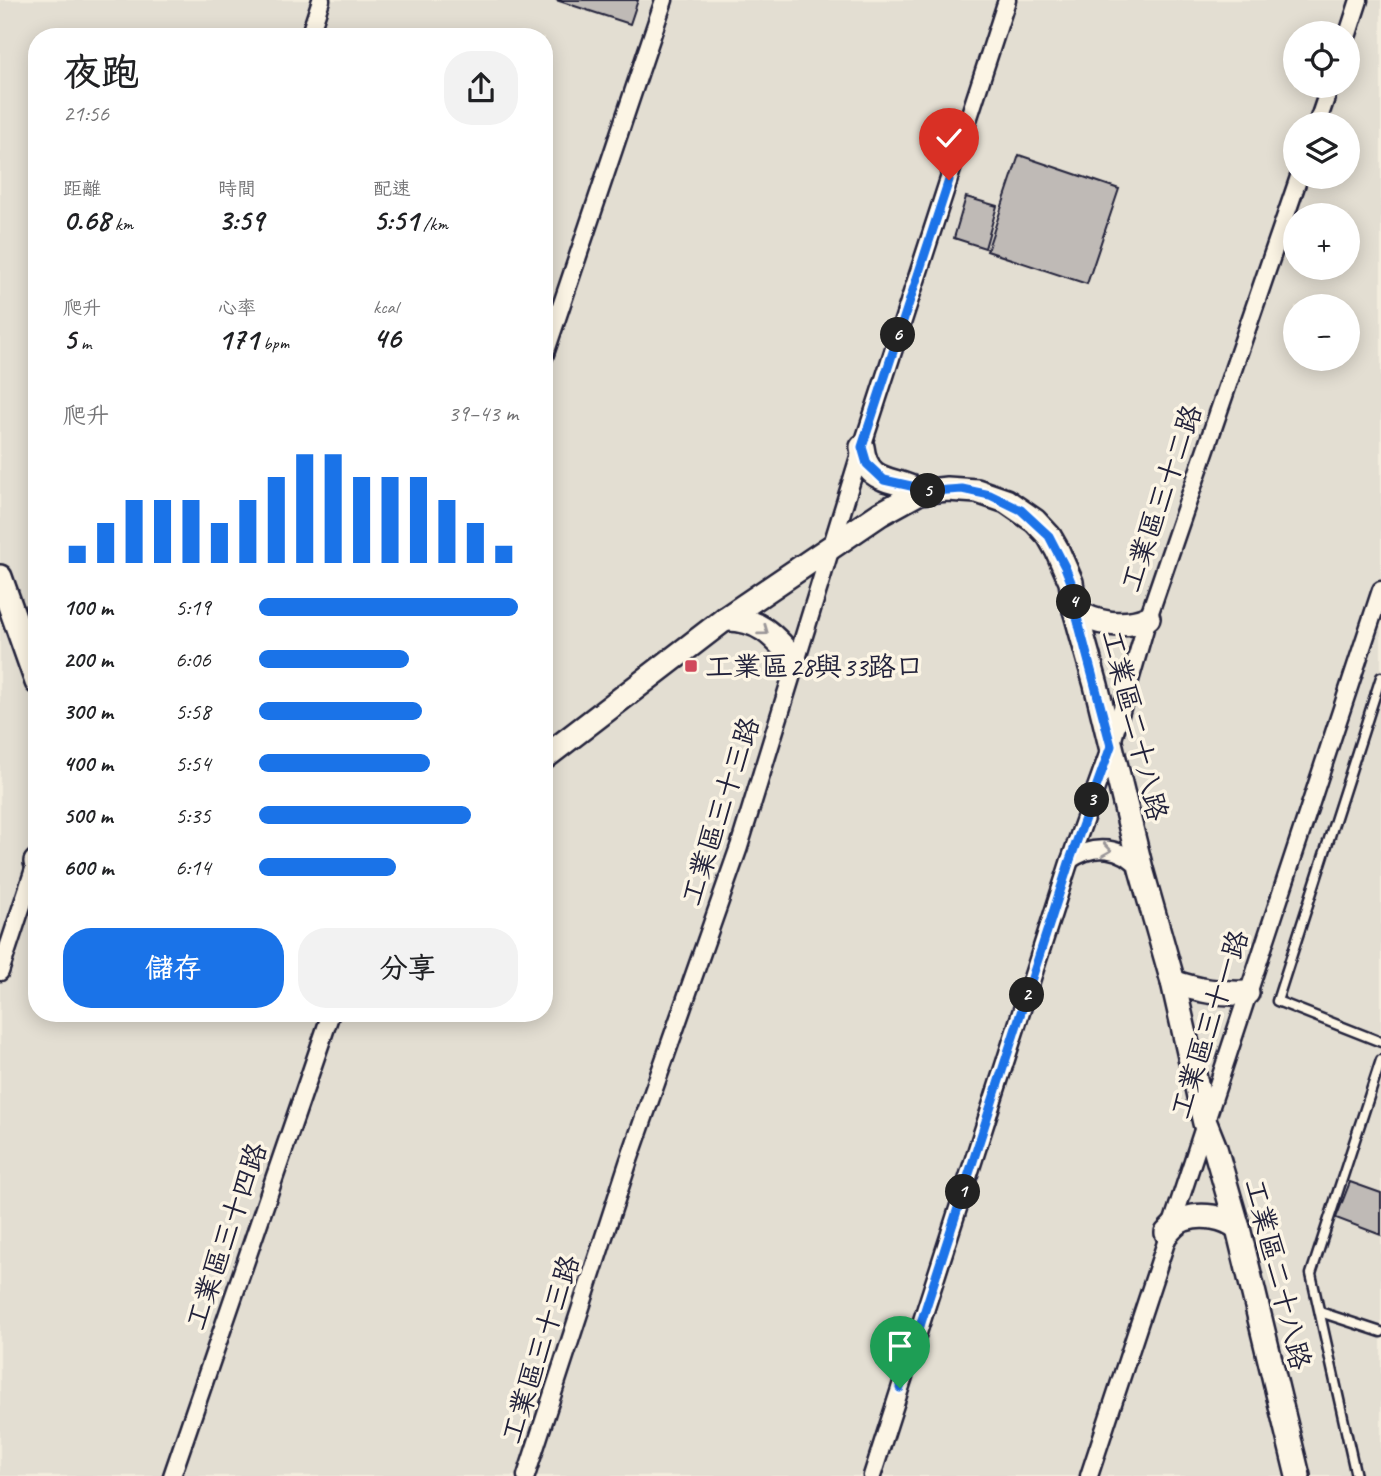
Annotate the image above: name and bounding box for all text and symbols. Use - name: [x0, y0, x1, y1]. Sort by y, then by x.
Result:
- map controls: [1283, 21, 1360, 371]
- button: locate: [1283, 21, 1360, 98]
- text: 夜跑: [63, 49, 139, 96]
- button: share: [444, 51, 518, 125]
- text: 21:56: [63, 99, 109, 128]
- pin: [919, 108, 979, 180]
- button: layers: [1283, 112, 1360, 189]
- icon: check: [930, 119, 968, 157]
- text: 距離: [63, 177, 101, 201]
- text: 時間: [218, 177, 256, 201]
- text: 配速: [373, 177, 411, 201]
- text: 0.68: [63, 201, 110, 239]
- text: 3:59: [218, 201, 264, 239]
- text: 5:51: [373, 201, 418, 239]
- button: +: [1283, 203, 1360, 280]
- text: km: [110, 212, 133, 236]
- text: /km: [418, 212, 448, 236]
- button: −: [1283, 294, 1360, 371]
- text: kcal: [373, 295, 398, 319]
- text: 爬升: [63, 296, 101, 320]
- text: 心率: [218, 296, 256, 320]
- pin: 6: [880, 318, 916, 352]
- text: 46: [373, 319, 401, 357]
- text: 5: [63, 320, 76, 358]
- text: 171: [218, 320, 258, 358]
- text: 6: [893, 322, 902, 346]
- text: m: [76, 331, 91, 355]
- text: bpm: [258, 331, 289, 355]
- text: 39–43 m: [448, 399, 518, 428]
- street label: 工業區三十二路: [1113, 400, 1209, 596]
- text: 爬升: [63, 401, 109, 430]
- pin: 5: [911, 474, 946, 508]
- text: 5: [923, 478, 932, 502]
- pin: 4: [1056, 584, 1092, 620]
- text: 4: [1069, 589, 1078, 613]
- text: 100 m: [63, 593, 113, 622]
- text: 5:19: [175, 593, 211, 622]
- one-way arrow: [757, 623, 769, 635]
- street label: 工業區二十八路: [1094, 626, 1176, 824]
- text: 200 m: [63, 645, 113, 674]
- text: 6:06: [175, 645, 211, 674]
- place label: 工業區28與33路口: [705, 649, 923, 684]
- marker: 工業區28與33路口: [683, 658, 699, 674]
- text: 300 m: [63, 697, 113, 726]
- text: 5:58: [175, 697, 211, 726]
- street label: 工業區三十三路: [673, 712, 767, 910]
- text: 400 m: [63, 749, 113, 778]
- text: 5:54: [175, 749, 211, 778]
- pin: 3: [1074, 782, 1110, 818]
- text: 3: [1087, 787, 1096, 811]
- text: 500 m: [63, 801, 112, 830]
- text: 5:35: [175, 801, 211, 830]
- one-way arrow: [1101, 843, 1113, 858]
- text: 600 m: [63, 853, 113, 882]
- text: 6:14: [175, 853, 211, 882]
- street label: 工業區三十一路: [1162, 925, 1256, 1123]
- button: 儲存: [63, 928, 284, 1008]
- button: 分享: [298, 928, 518, 1008]
- pin: 2: [1010, 978, 1044, 1012]
- text: 2: [1022, 982, 1031, 1006]
- street label: 工業區三十四路: [178, 1138, 274, 1334]
- pin: 1: [946, 1174, 981, 1210]
- street label: 工業區二十八路: [1237, 1175, 1319, 1373]
- text: 1: [958, 1179, 967, 1203]
- street label: 工業區三十三路: [493, 1250, 587, 1448]
- pin: [870, 1316, 930, 1388]
- icon: arrive: [881, 1327, 919, 1365]

